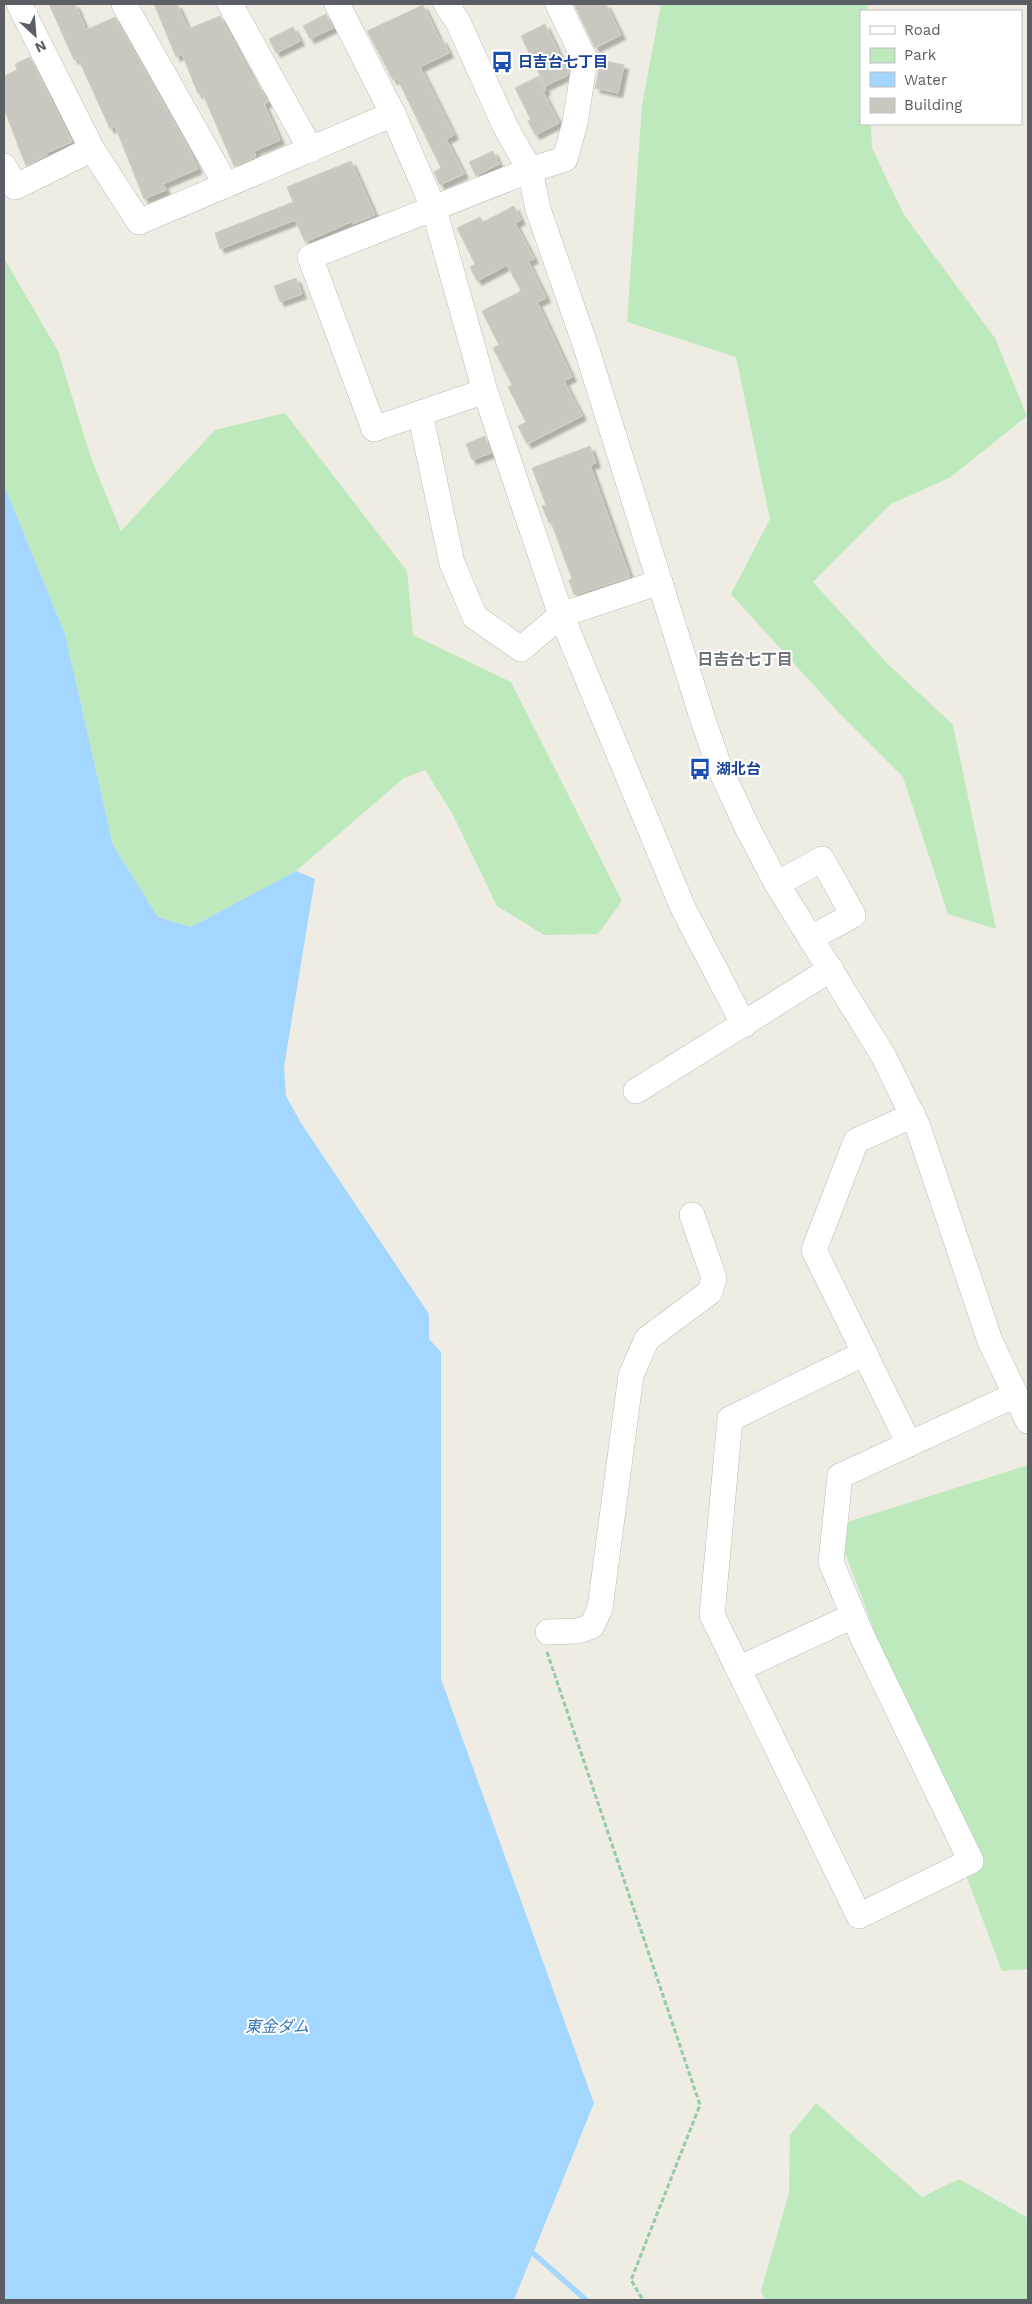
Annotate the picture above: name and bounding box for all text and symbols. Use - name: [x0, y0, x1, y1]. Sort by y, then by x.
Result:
- north arrow: [10, 10, 60, 60]
- legend: [860, 10, 1022, 125]
- text: Road: [904, 21, 941, 39]
- text: N: [33, 37, 49, 56]
- text: Park: [904, 46, 937, 64]
- bus stop icon: 日吉台七丁目: [489, 49, 515, 75]
- place label: 日吉台七丁目: [518, 53, 608, 71]
- text: Water: [904, 71, 947, 89]
- text: Building: [904, 96, 962, 114]
- district label: 日吉台七丁目: [697, 650, 793, 669]
- bus stop icon: 湖北台: [687, 756, 713, 782]
- place label: 湖北台: [716, 760, 761, 778]
- water label: 東金ダム: [245, 2017, 309, 2036]

